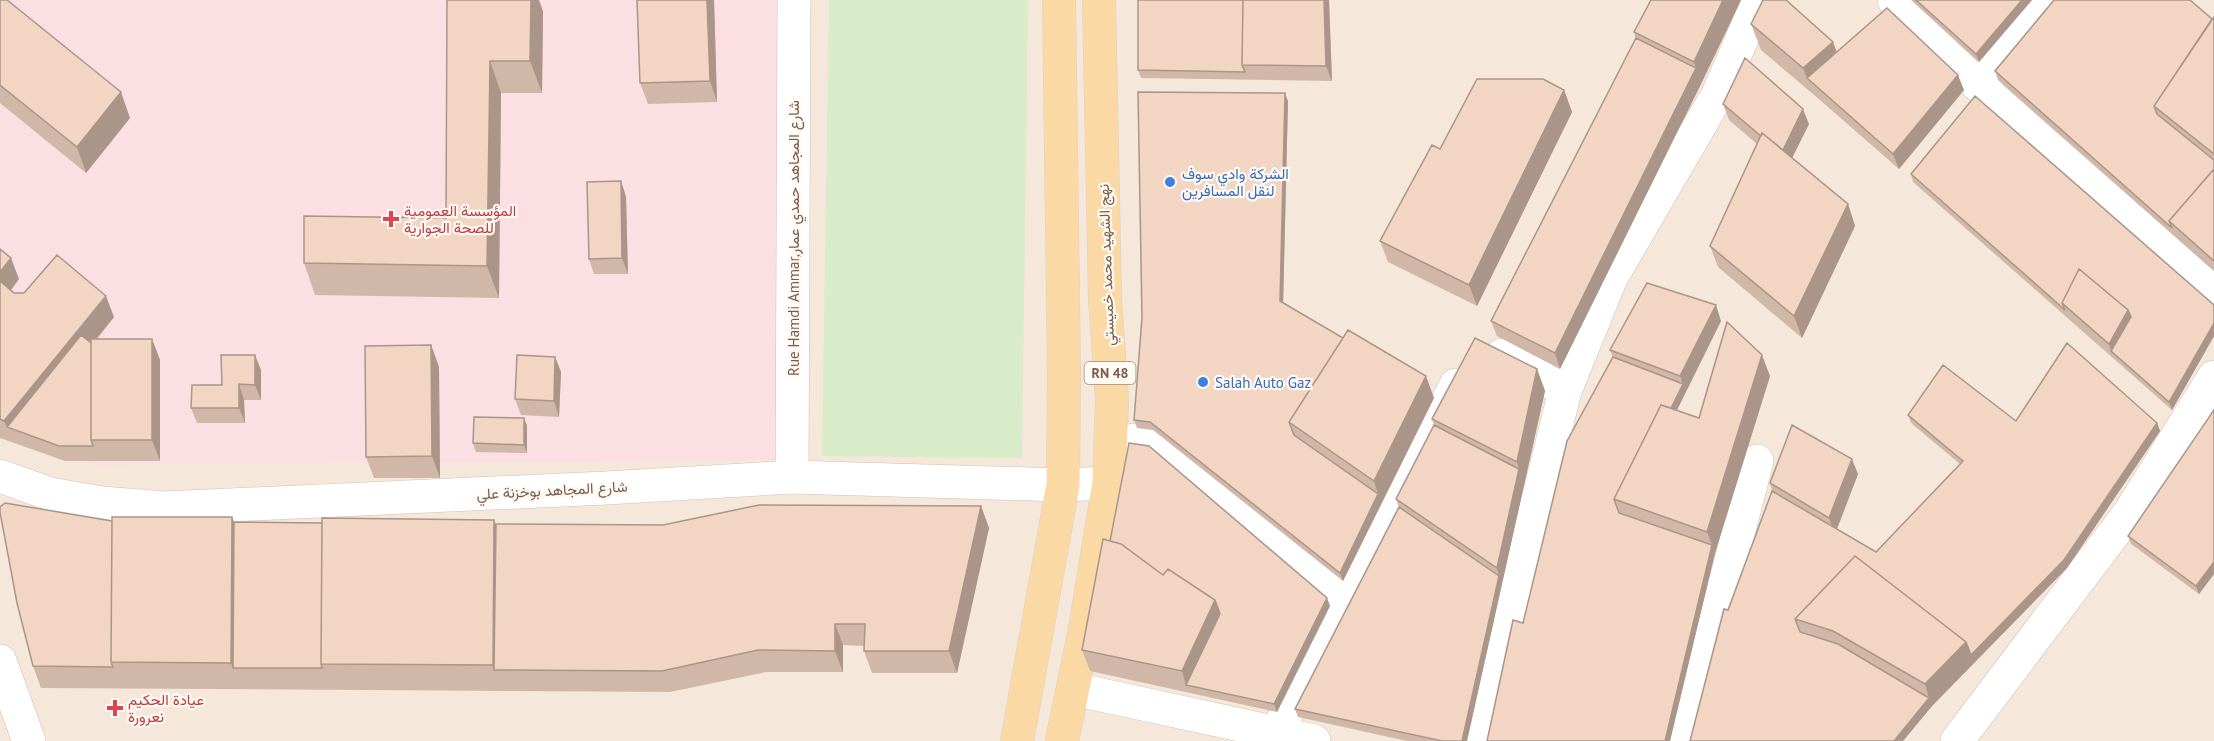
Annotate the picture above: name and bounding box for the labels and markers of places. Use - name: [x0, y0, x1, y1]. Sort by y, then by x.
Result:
- place label: الشركة وادي سوف لنقل المسافرين: [1182, 164, 1289, 201]
- marker: الشركة وادي سوف لنقل المسافرين: [1163, 175, 1177, 189]
- place label: المؤسسة العمومية للصحة الجوارية: [404, 201, 516, 237]
- marker: المؤسسة العمومية للصحة الجوارية: [382, 210, 400, 228]
- place label: Salah Auto Gaz: [1215, 373, 1311, 392]
- marker: Salah Auto Gaz: [1196, 375, 1210, 389]
- place label: عيادة الحكيم نعرورة: [128, 690, 204, 726]
- marker: عيادة الحكيم نعرورة: [106, 699, 124, 717]

